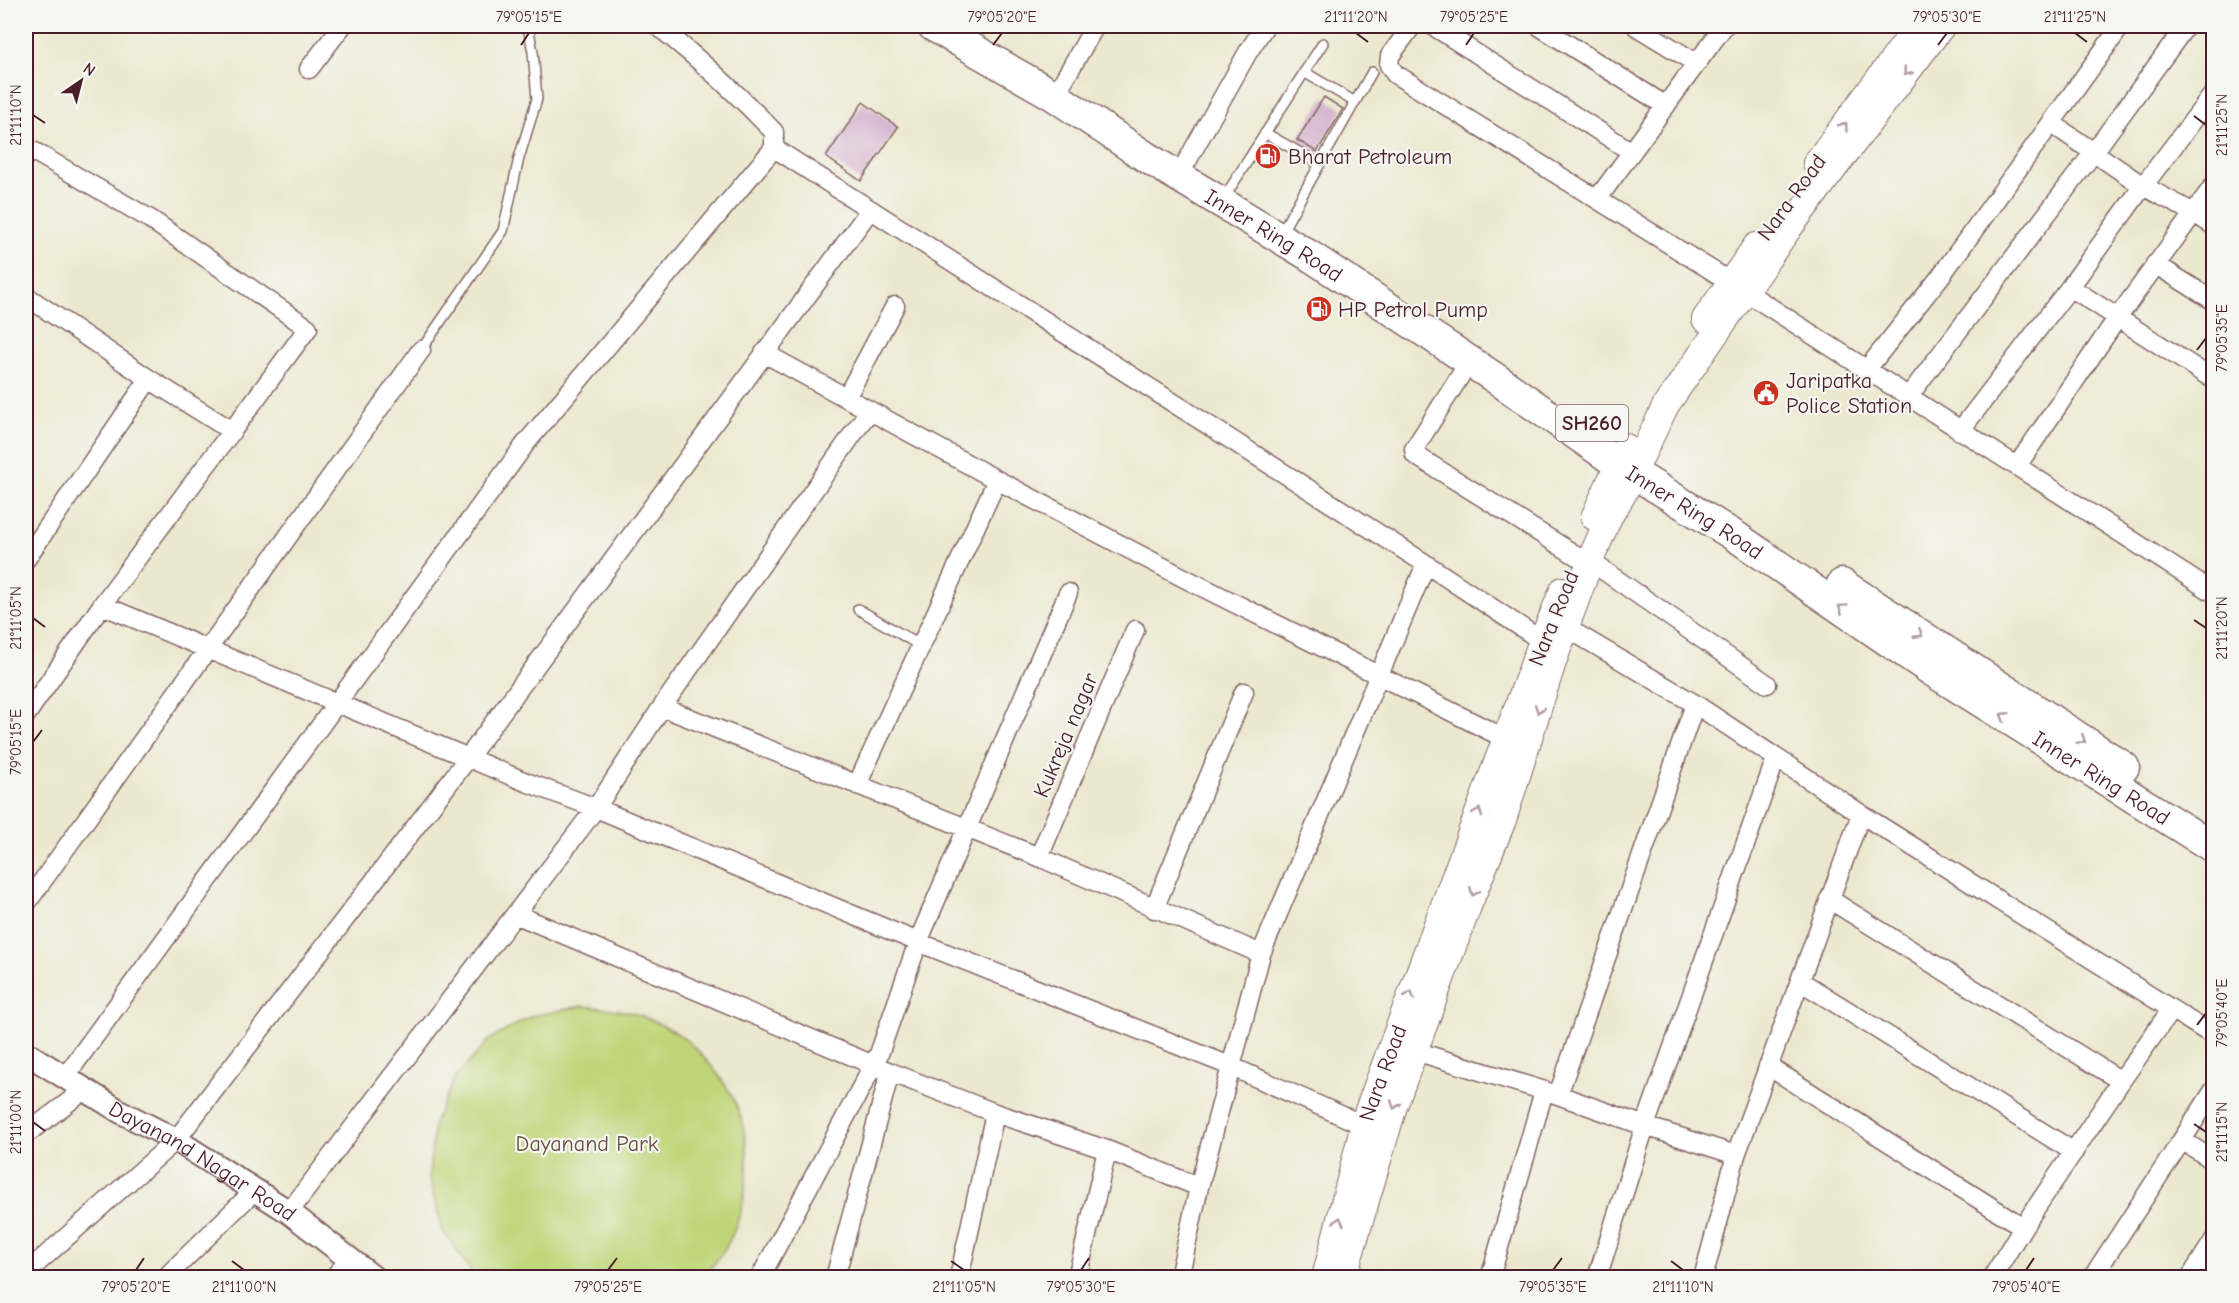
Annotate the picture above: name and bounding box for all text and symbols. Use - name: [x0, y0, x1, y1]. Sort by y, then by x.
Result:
- text: 79°05'15"E: [496, 8, 562, 26]
- text: 79°05'20"E: [967, 8, 1037, 26]
- text: 21°11'20"N: [1324, 8, 1388, 26]
- text: 79°05'25"E: [1440, 8, 1508, 26]
- text: 79°05'30"E: [1913, 8, 1981, 26]
- text: 21°11'25"N: [2044, 8, 2106, 26]
- north arrow: [51, 51, 111, 111]
- text: N: [80, 59, 98, 80]
- one-way arrow: [1903, 65, 1914, 76]
- text: 21°11'10"N: [7, 84, 25, 146]
- text: 21°11'25"N: [2213, 94, 2231, 156]
- one-way arrow: [1837, 121, 1848, 132]
- fuel station icon: Bharat Petroleum: [1253, 141, 1283, 171]
- place label: Bharat Petroleum: [1288, 144, 1452, 170]
- street label: Nara Road: [1752, 149, 1832, 246]
- street label: Inner Ring Road: [1200, 184, 1347, 288]
- fuel station icon: HP Petrol Pump: [1304, 294, 1334, 324]
- place label: HP Petrol Pump: [1338, 297, 1488, 323]
- text: 79°05'35"E: [2213, 304, 2231, 372]
- place label: Jaripatka Police Station: [1786, 368, 1912, 419]
- public building icon: Jaripatka Police Station: [1751, 378, 1781, 408]
- road number: SH260: [1556, 405, 1628, 441]
- street label: Inner Ring Road: [1621, 460, 1768, 565]
- street label: Nara Road: [1523, 567, 1585, 670]
- text: 21°11'05"N: [7, 586, 25, 650]
- text: 21°11'20"N: [2213, 596, 2231, 660]
- one-way arrow: [1838, 604, 1849, 615]
- one-way arrow: [1912, 627, 1923, 638]
- street label: Kukreja nagar: [1028, 669, 1104, 802]
- one-way arrow: [1534, 703, 1547, 714]
- text: 79°05'15"E: [7, 709, 25, 775]
- one-way arrow: [2000, 712, 2011, 723]
- street label: Inner Ring Road: [2028, 726, 2175, 831]
- one-way arrow: [2076, 733, 2087, 744]
- one-way arrow: [1471, 808, 1483, 819]
- one-way arrow: [1469, 886, 1481, 897]
- text: 79°05'40"E: [2213, 979, 2231, 1047]
- one-way arrow: [1403, 990, 1416, 1001]
- street label: Nara Road: [1354, 1022, 1412, 1124]
- text: 21°11'00"N: [7, 1090, 25, 1154]
- street label: Dayanand Nagar Road: [104, 1096, 301, 1227]
- one-way arrow: [1390, 1100, 1402, 1110]
- text: 21°11'15"N: [2213, 1102, 2231, 1162]
- park label: Dayanand Park: [516, 1131, 659, 1157]
- one-way arrow: [1331, 1216, 1344, 1226]
- text: 79°05'20"E: [101, 1278, 171, 1296]
- text: 21°11'00"N: [212, 1278, 276, 1296]
- text: 79°05'25"E: [574, 1278, 642, 1296]
- text: 21°11'05"N: [932, 1278, 996, 1296]
- text: 79°05'30"E: [1047, 1278, 1115, 1296]
- text: 79°05'35"E: [1519, 1278, 1587, 1296]
- text: 21°11'10"N: [1652, 1278, 1714, 1296]
- text: 79°05'40"E: [1992, 1278, 2060, 1296]

